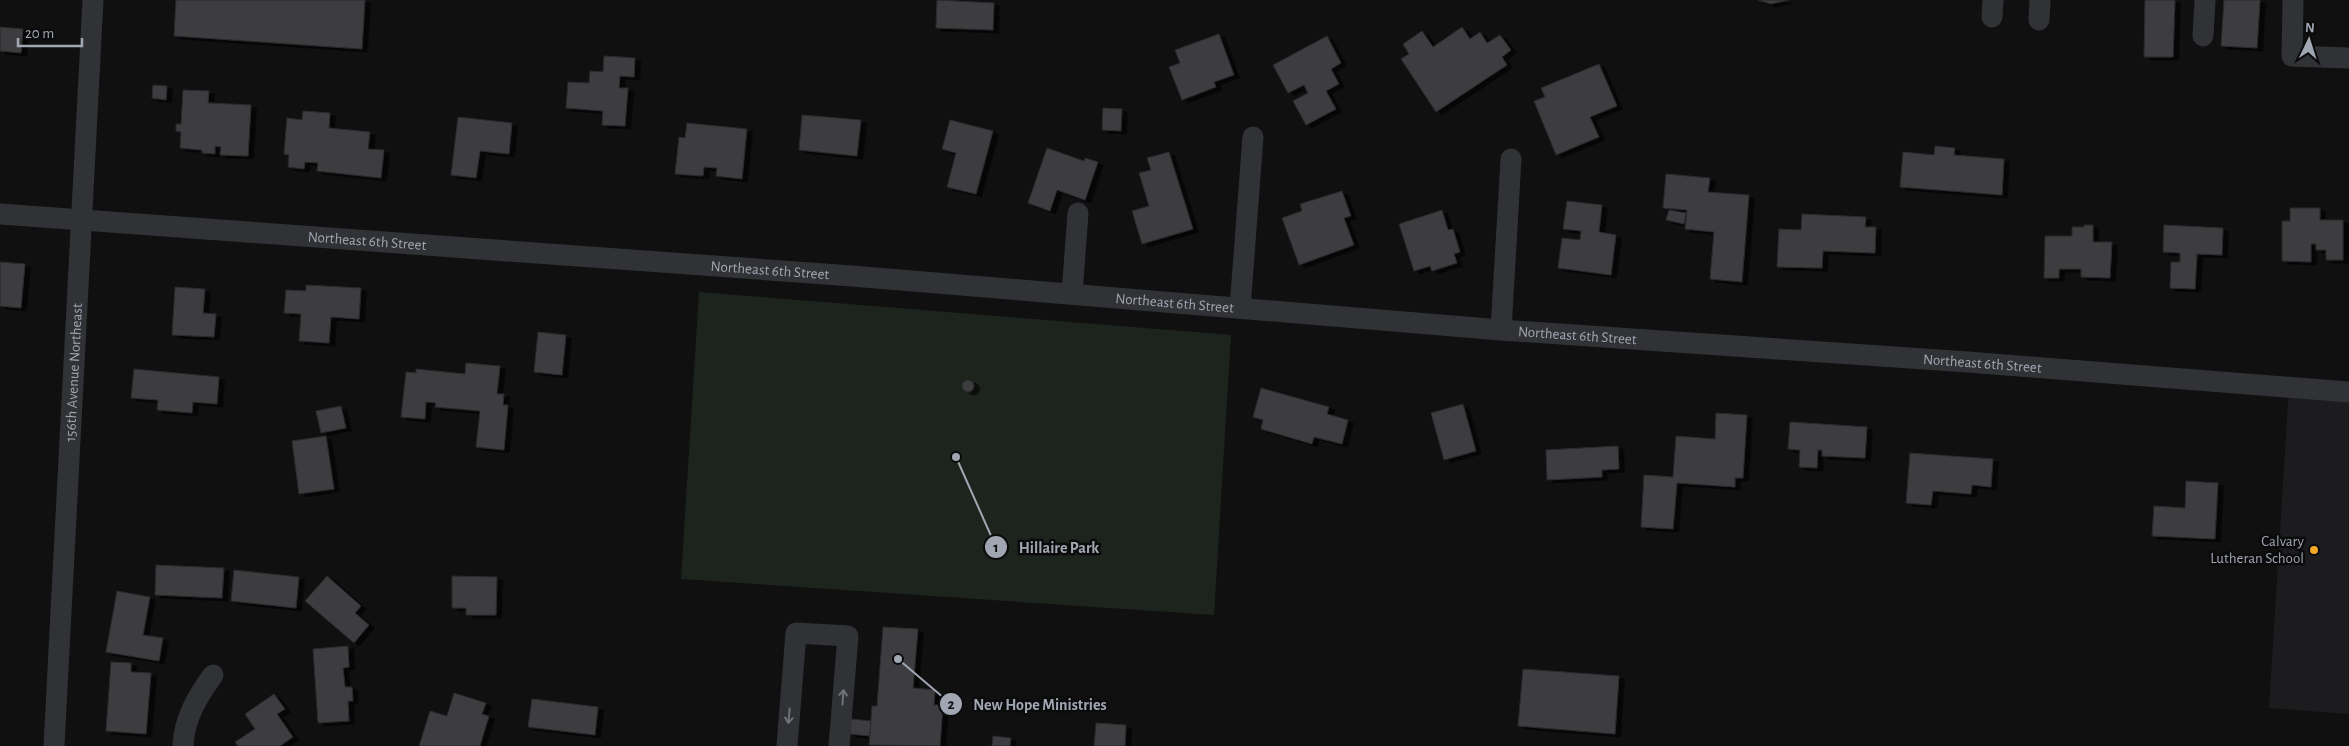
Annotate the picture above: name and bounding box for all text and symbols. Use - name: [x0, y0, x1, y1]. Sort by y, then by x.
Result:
- scale bar: [18, 15, 81, 47]
- north arrow: [2284, 15, 2334, 65]
- text: N: [2304, 21, 2315, 35]
- text: 20 m: [25, 26, 54, 41]
- street label: Northeast 6th Street: [307, 229, 427, 253]
- street label: Northeast 6th Street: [710, 258, 830, 282]
- street label: Northeast 6th Street: [1115, 290, 1235, 315]
- street label: 156th Avenue Northeast: [62, 303, 85, 442]
- street label: Northeast 6th Street: [1518, 324, 1637, 347]
- street label: Northeast 6th Street: [1923, 351, 2042, 375]
- callout: Hillaire Park: [983, 532, 1109, 563]
- place label: Calvary Lutheran School: [2210, 534, 2305, 566]
- text: 1: [993, 540, 999, 555]
- text: Hillaire Park: [1019, 540, 1099, 556]
- marker: Calvary Lutheran School: [2308, 544, 2320, 556]
- callout: New Hope Ministries: [939, 689, 1117, 720]
- one-way arrow: [839, 690, 848, 706]
- text: 2: [947, 697, 955, 712]
- text: New Hope Ministries: [973, 697, 1107, 713]
- one-way arrow: [785, 708, 794, 724]

